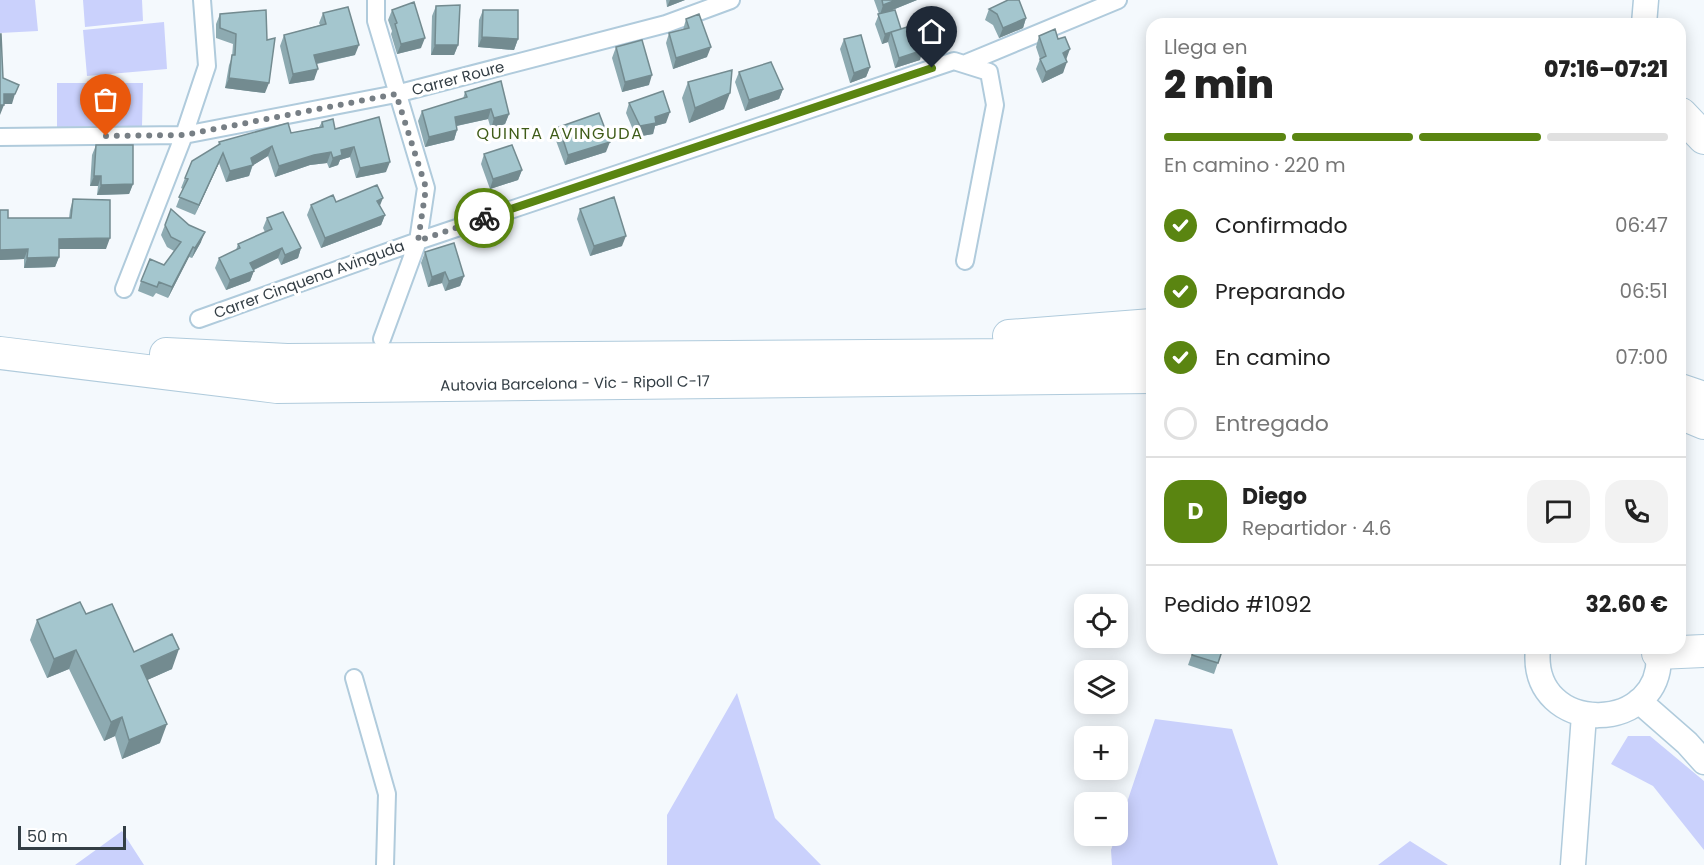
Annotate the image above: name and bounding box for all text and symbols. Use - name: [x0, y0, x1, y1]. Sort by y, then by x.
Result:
- pin: [906, 6, 957, 68]
- icon: home: [915, 15, 948, 48]
- text: Llega en: [1164, 33, 1248, 61]
- text: 07:16–07:21: [1544, 54, 1668, 85]
- street label: Carrer Roure: [409, 56, 507, 100]
- text: 2 min: [1164, 57, 1274, 112]
- pin: [80, 74, 131, 136]
- icon: bag: [89, 83, 122, 116]
- district label: QUINTA AVINGUDA: [477, 122, 643, 145]
- text: En camino · 220 m: [1164, 151, 1346, 179]
- courier: [454, 188, 514, 248]
- icon: bike: [468, 202, 501, 235]
- icon: check: [1164, 209, 1197, 242]
- text: Confirmado: [1215, 210, 1348, 241]
- text: 06:47: [1615, 211, 1668, 239]
- street label: Carrer Cinquena Avinguda: [211, 235, 407, 323]
- icon: check: [1164, 275, 1197, 308]
- text: Preparando: [1215, 276, 1345, 307]
- text: 06:51: [1620, 277, 1668, 305]
- icon: check: [1164, 341, 1197, 374]
- text: En camino: [1215, 342, 1331, 373]
- text: 07:00: [1615, 343, 1668, 371]
- street label: Autovia Barcelona - Vic - Ripoll C-17: [440, 370, 710, 396]
- text: Entregado: [1215, 408, 1329, 439]
- button: chat: [1527, 480, 1590, 543]
- button: phone: [1605, 480, 1668, 543]
- text: Diego: [1242, 481, 1307, 512]
- text: D: [1188, 496, 1204, 527]
- text: Repartidor · 4.6: [1242, 514, 1391, 542]
- text: Pedido #1092: [1164, 589, 1311, 620]
- text: 32.60 €: [1585, 589, 1668, 620]
- map controls: [1074, 594, 1128, 846]
- button: locate: [1074, 594, 1128, 648]
- button: layers: [1074, 660, 1128, 714]
- button: +: [1074, 726, 1128, 780]
- button: −: [1074, 792, 1128, 846]
- scale bar: [18, 823, 126, 850]
- text: 50 m: [27, 825, 68, 848]

